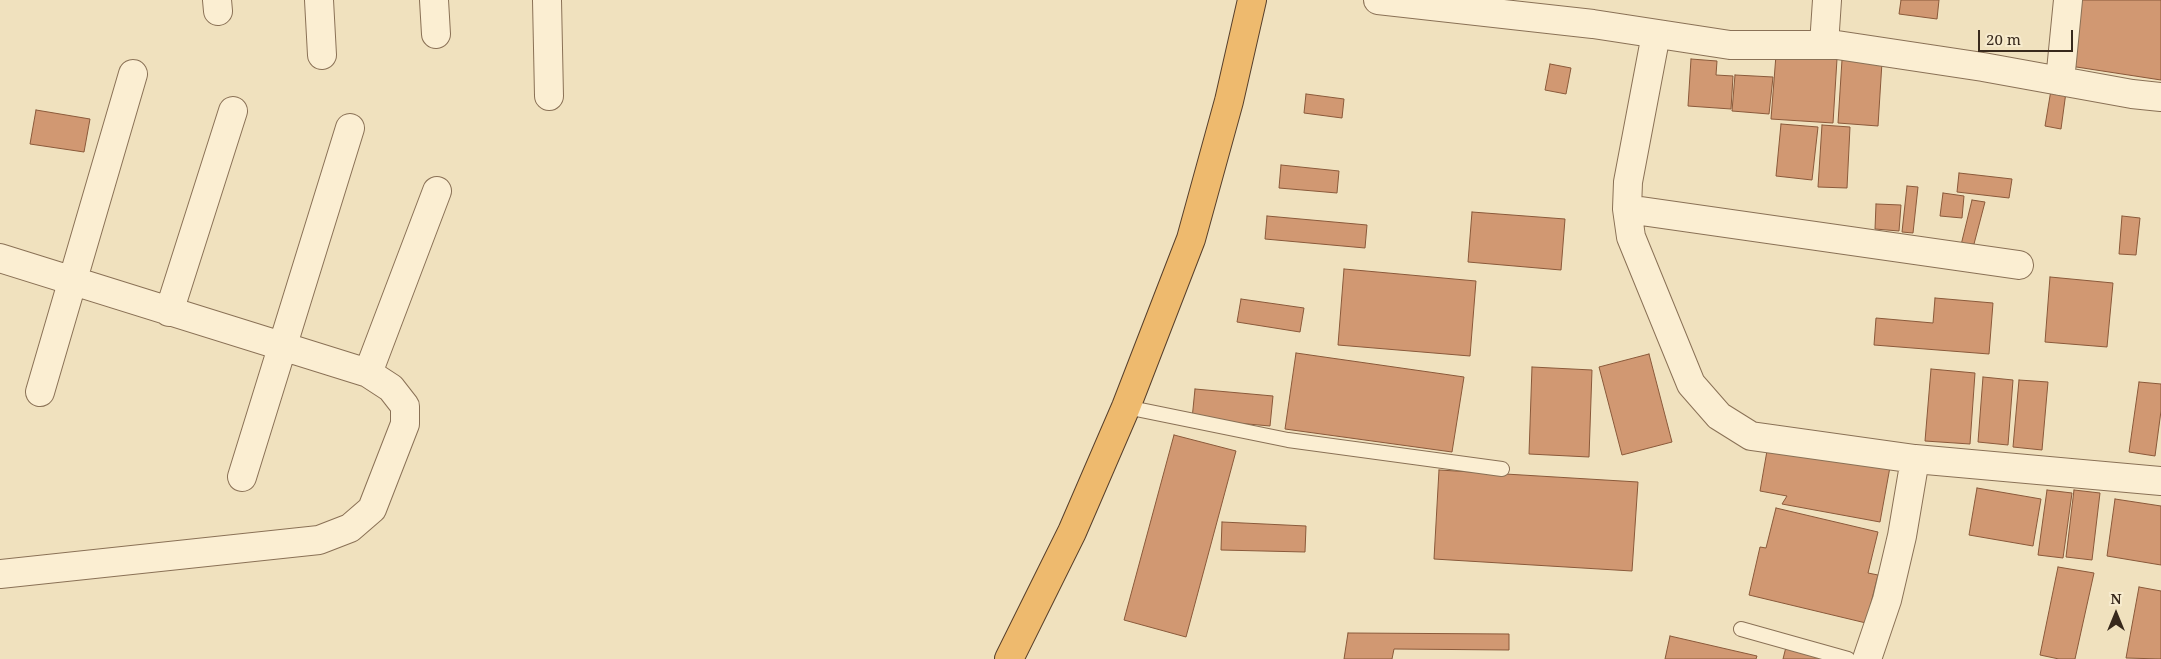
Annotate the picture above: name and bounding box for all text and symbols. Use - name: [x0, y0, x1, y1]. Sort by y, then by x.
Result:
- scale bar: [1981, 20, 2076, 52]
- text: 20 m: [1986, 29, 2021, 49]
- north arrow: [2091, 589, 2141, 639]
- text: N: [2110, 589, 2122, 608]

